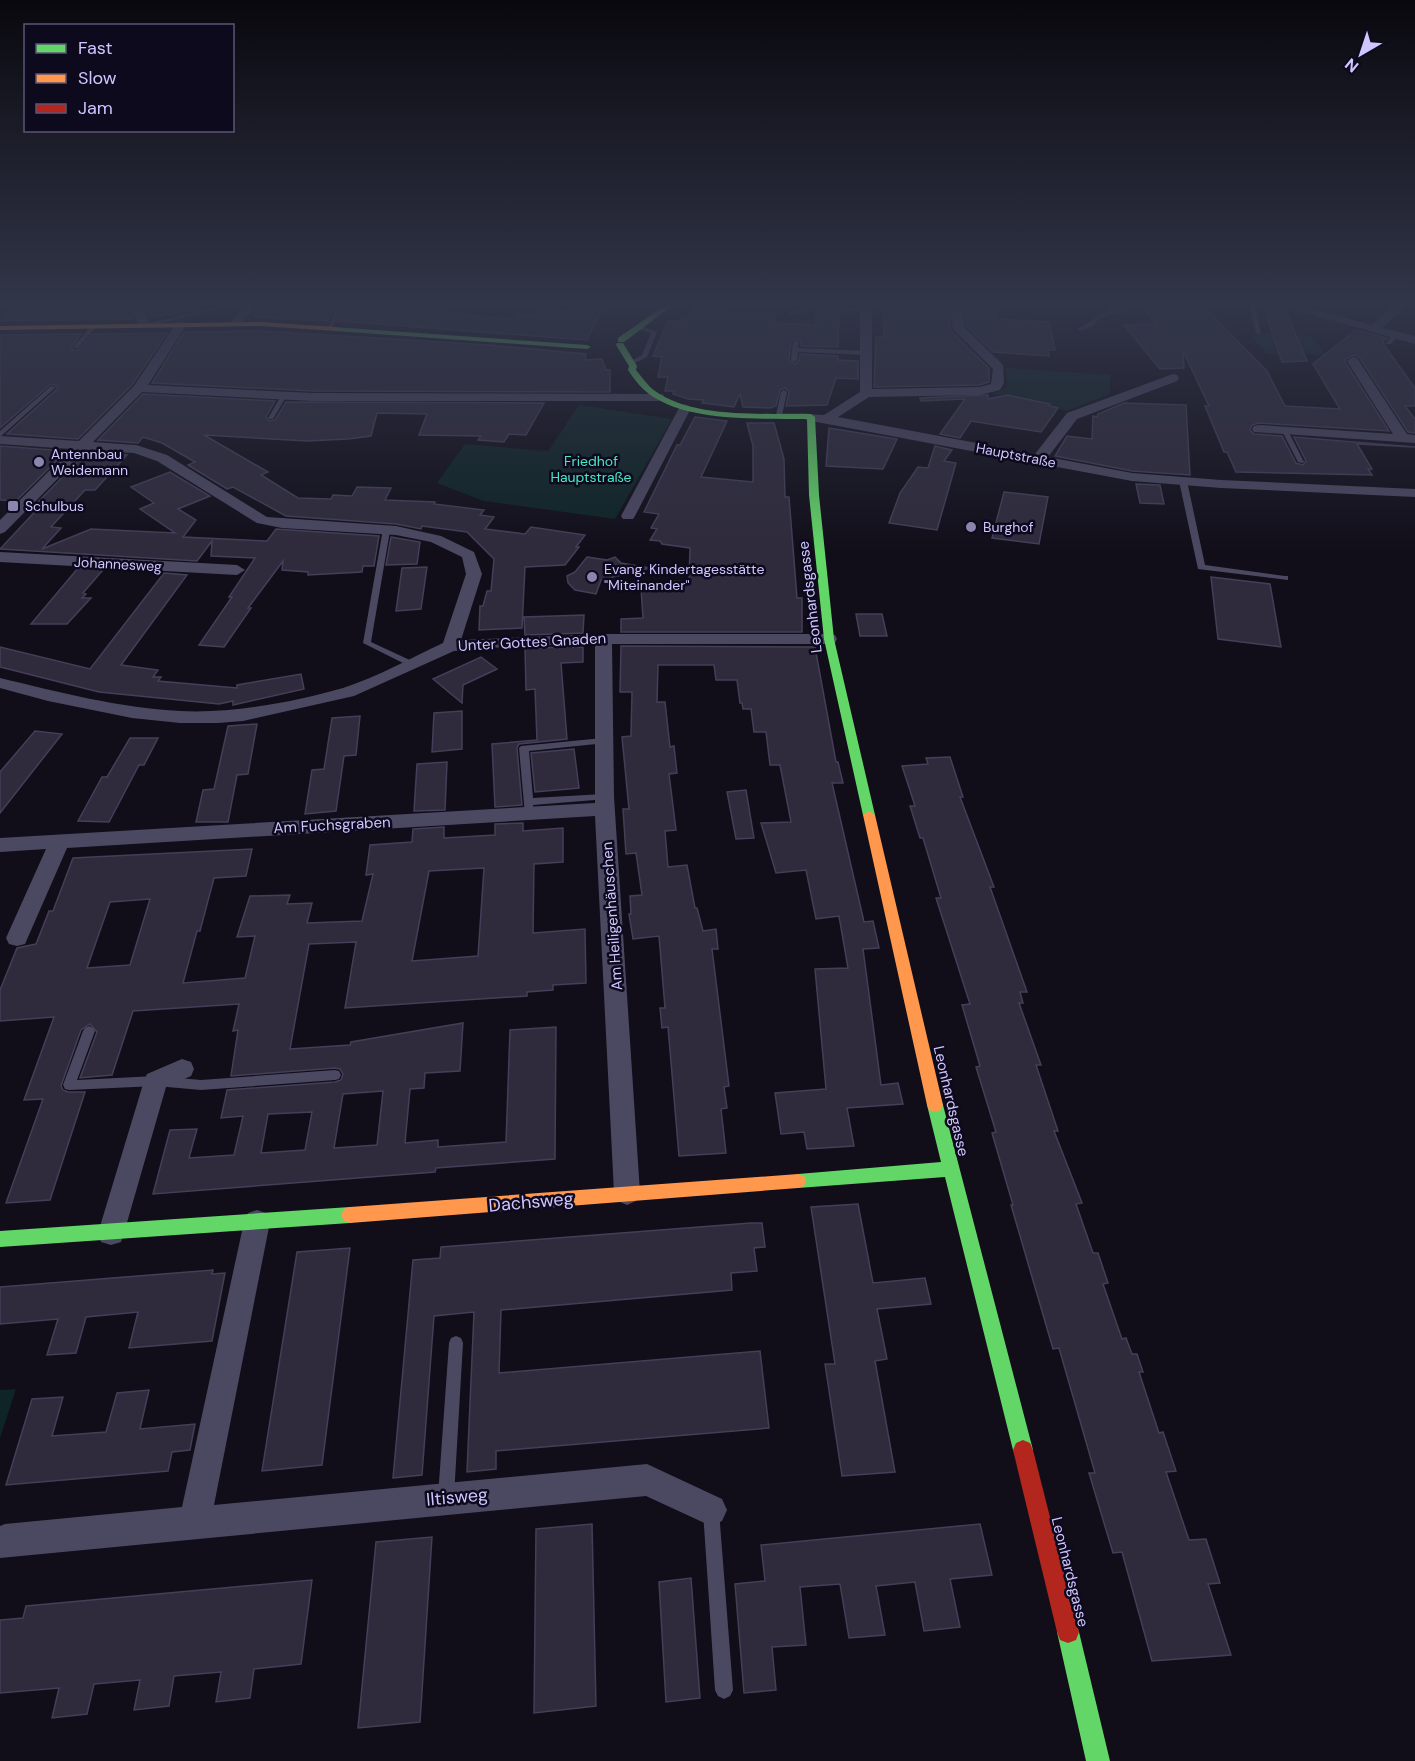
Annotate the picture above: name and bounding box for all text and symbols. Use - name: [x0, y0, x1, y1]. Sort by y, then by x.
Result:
- legend: [24, 24, 234, 132]
- north arrow: [1331, 24, 1391, 84]
- text: Fast: [78, 36, 113, 60]
- text: N: [1341, 53, 1363, 77]
- text: Slow: [78, 66, 117, 90]
- text: Jam: [78, 96, 113, 120]
- street label: Hauptstraße: [974, 438, 1058, 472]
- place label: Antennbau Weidemann: [51, 445, 128, 479]
- park label: Friedhof Hauptstraße: [550, 452, 632, 486]
- marker: Antennbau Weidemann: [32, 455, 46, 469]
- place label: Schulbus: [25, 497, 84, 515]
- marker: Schulbus: [6, 499, 20, 513]
- place label: Burghof: [983, 518, 1034, 536]
- marker: Burghof: [964, 520, 978, 534]
- street label: Leonhardsgasse: [793, 540, 827, 654]
- street label: Johannesweg: [74, 553, 163, 575]
- place label: Evang. Kindertagesstätte "Miteinander": [604, 560, 764, 594]
- marker: Evang. Kindertagesstätte "Miteinander": [585, 570, 599, 584]
- street label: Unter Gottes Gnaden: [457, 628, 607, 656]
- street label: Am Fuchsgraben: [273, 812, 391, 838]
- street label: Am Heiligenhäuschen: [597, 841, 627, 991]
- street label: Leonhardsgasse: [929, 1044, 973, 1158]
- street label: Dachsweg: [488, 1186, 574, 1218]
- street label: Iltisweg: [425, 1482, 489, 1512]
- street label: Leonhardsgasse: [1047, 1515, 1093, 1629]

